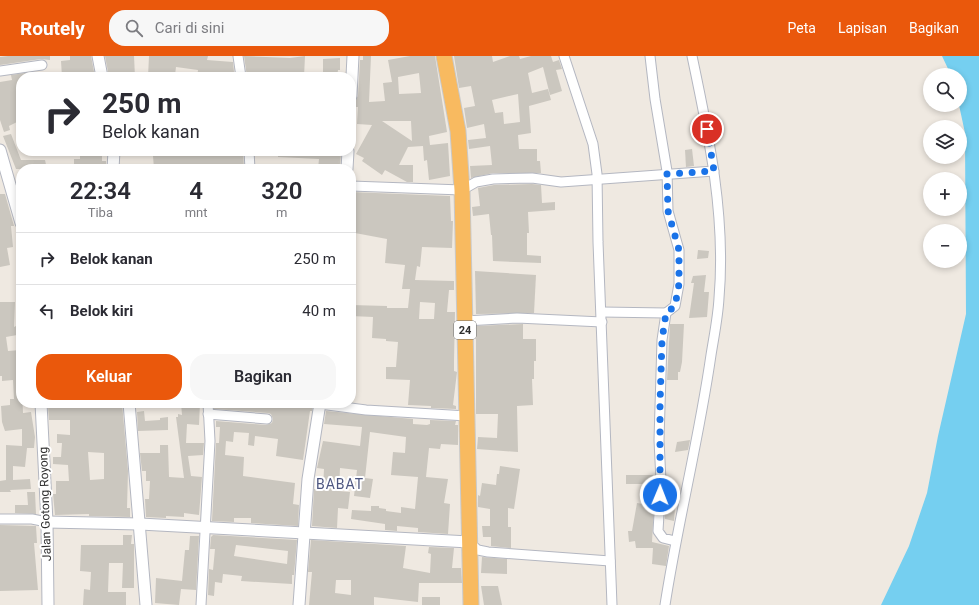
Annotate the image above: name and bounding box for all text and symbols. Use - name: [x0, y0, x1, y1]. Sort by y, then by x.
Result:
- search box: [109, 10, 389, 46]
- text: Routely: [20, 17, 85, 40]
- icon: search: [123, 17, 145, 39]
- text: Cari di sini: [155, 19, 224, 37]
- text: Peta: [788, 20, 816, 36]
- text: Lapisan: [838, 20, 887, 36]
- text: Bagikan: [909, 20, 959, 36]
- map controls: [923, 68, 967, 268]
- button: search: [923, 68, 967, 112]
- text: 250 m: [102, 87, 181, 120]
- icon: right: [36, 88, 88, 140]
- pin: [690, 112, 724, 146]
- icon: arrive: [696, 118, 718, 140]
- button: layers: [923, 120, 967, 164]
- text: Belok kanan: [102, 121, 200, 142]
- button: +: [923, 172, 967, 216]
- text: 22:34: [70, 177, 131, 205]
- text: 4: [189, 177, 203, 205]
- text: 320: [261, 177, 302, 205]
- text: Tiba: [88, 205, 113, 220]
- text: mnt: [185, 205, 208, 220]
- text: m: [276, 205, 287, 220]
- button: −: [923, 224, 967, 268]
- icon: right: [36, 248, 58, 270]
- text: Belok kanan: [70, 250, 153, 268]
- text: 250 m: [294, 250, 336, 268]
- icon: left: [36, 300, 58, 322]
- text: Belok kiri: [70, 302, 133, 320]
- text: 40 m: [302, 302, 336, 320]
- road number: 24: [454, 321, 476, 339]
- button: Keluar: [36, 354, 182, 400]
- button: Bagikan: [190, 354, 336, 400]
- street label: Jalan Gotong Royong: [36, 447, 54, 561]
- position arrow: [639, 474, 681, 516]
- district label: BABAT: [316, 476, 364, 492]

